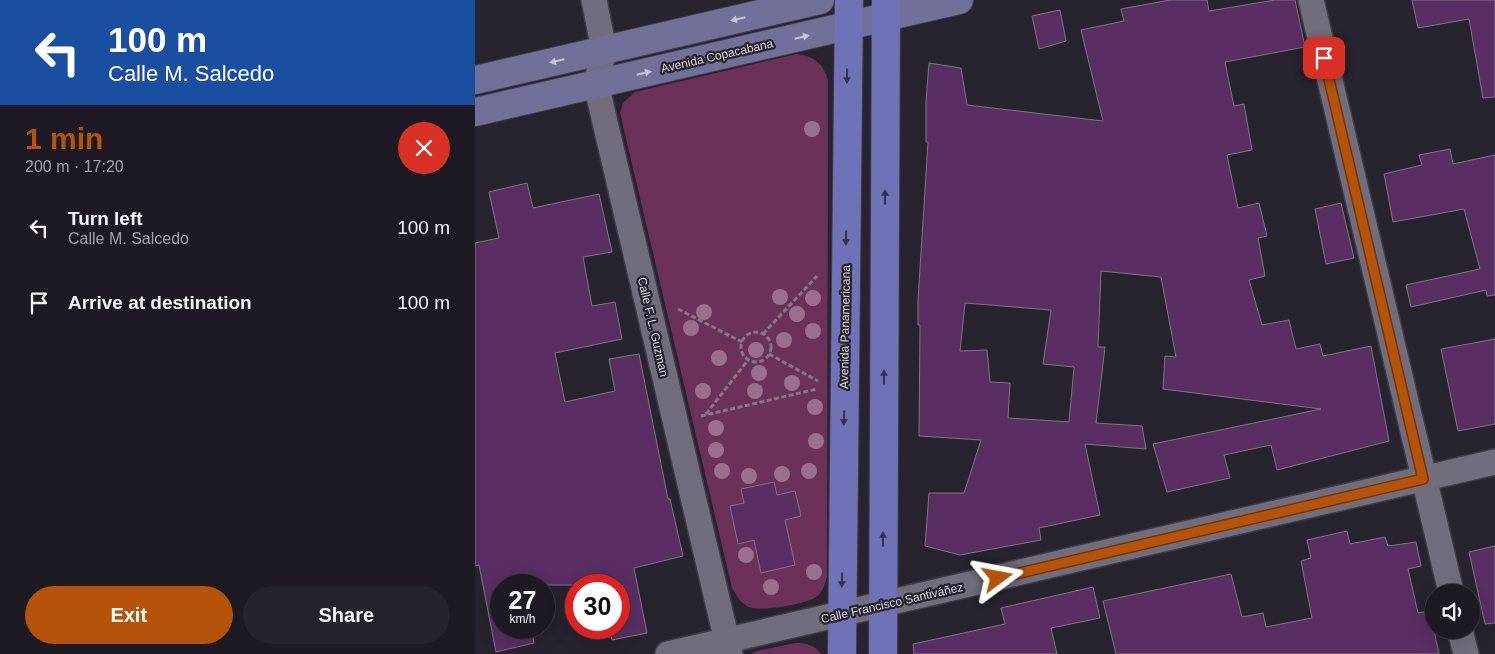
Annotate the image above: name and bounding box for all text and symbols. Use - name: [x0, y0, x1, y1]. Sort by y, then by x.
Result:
- one-way arrow: [731, 15, 746, 23]
- icon: left: [25, 20, 90, 85]
- text: 100 m: [108, 20, 207, 59]
- one-way arrow: [795, 33, 810, 41]
- street label: Avenida Copacabana: [660, 36, 775, 76]
- pin: [1303, 37, 1345, 79]
- icon: arrive: [1310, 44, 1338, 72]
- one-way arrow: [549, 57, 564, 65]
- text: Calle M. Salcedo: [108, 61, 274, 86]
- one-way arrow: [843, 68, 851, 84]
- one-way arrow: [636, 69, 651, 77]
- text: 1 min: [25, 122, 103, 155]
- button: close: [398, 122, 450, 174]
- text: 200 m · 17:20: [25, 158, 124, 175]
- one-way arrow: [881, 189, 889, 205]
- text: Turn left: [68, 208, 143, 229]
- icon: left: [25, 214, 53, 242]
- text: 100 m: [397, 217, 450, 238]
- text: Calle M. Salcedo: [68, 230, 189, 247]
- one-way arrow: [842, 230, 850, 246]
- street label: Avenida Panamericana: [837, 265, 853, 389]
- street label: Calle F. L. Guzman: [635, 276, 671, 378]
- icon: arrive: [25, 289, 53, 317]
- text: Arrive at destination: [68, 292, 252, 313]
- text: 100 m: [397, 292, 450, 313]
- one-way arrow: [880, 369, 888, 385]
- one-way arrow: [840, 410, 848, 426]
- one-way arrow: [879, 531, 887, 547]
- position arrow: [971, 551, 1023, 603]
- one-way arrow: [838, 573, 846, 589]
- speed limit sign: 30: [565, 574, 630, 639]
- street label: Calle Francisco Santiváñez: [820, 580, 964, 626]
- map controls: [1425, 584, 1480, 639]
- button: sound: [1425, 584, 1480, 639]
- button: Exit: [25, 586, 233, 644]
- button: Share: [243, 586, 450, 644]
- text: 27: [509, 586, 536, 614]
- text: km/h: [509, 612, 536, 626]

